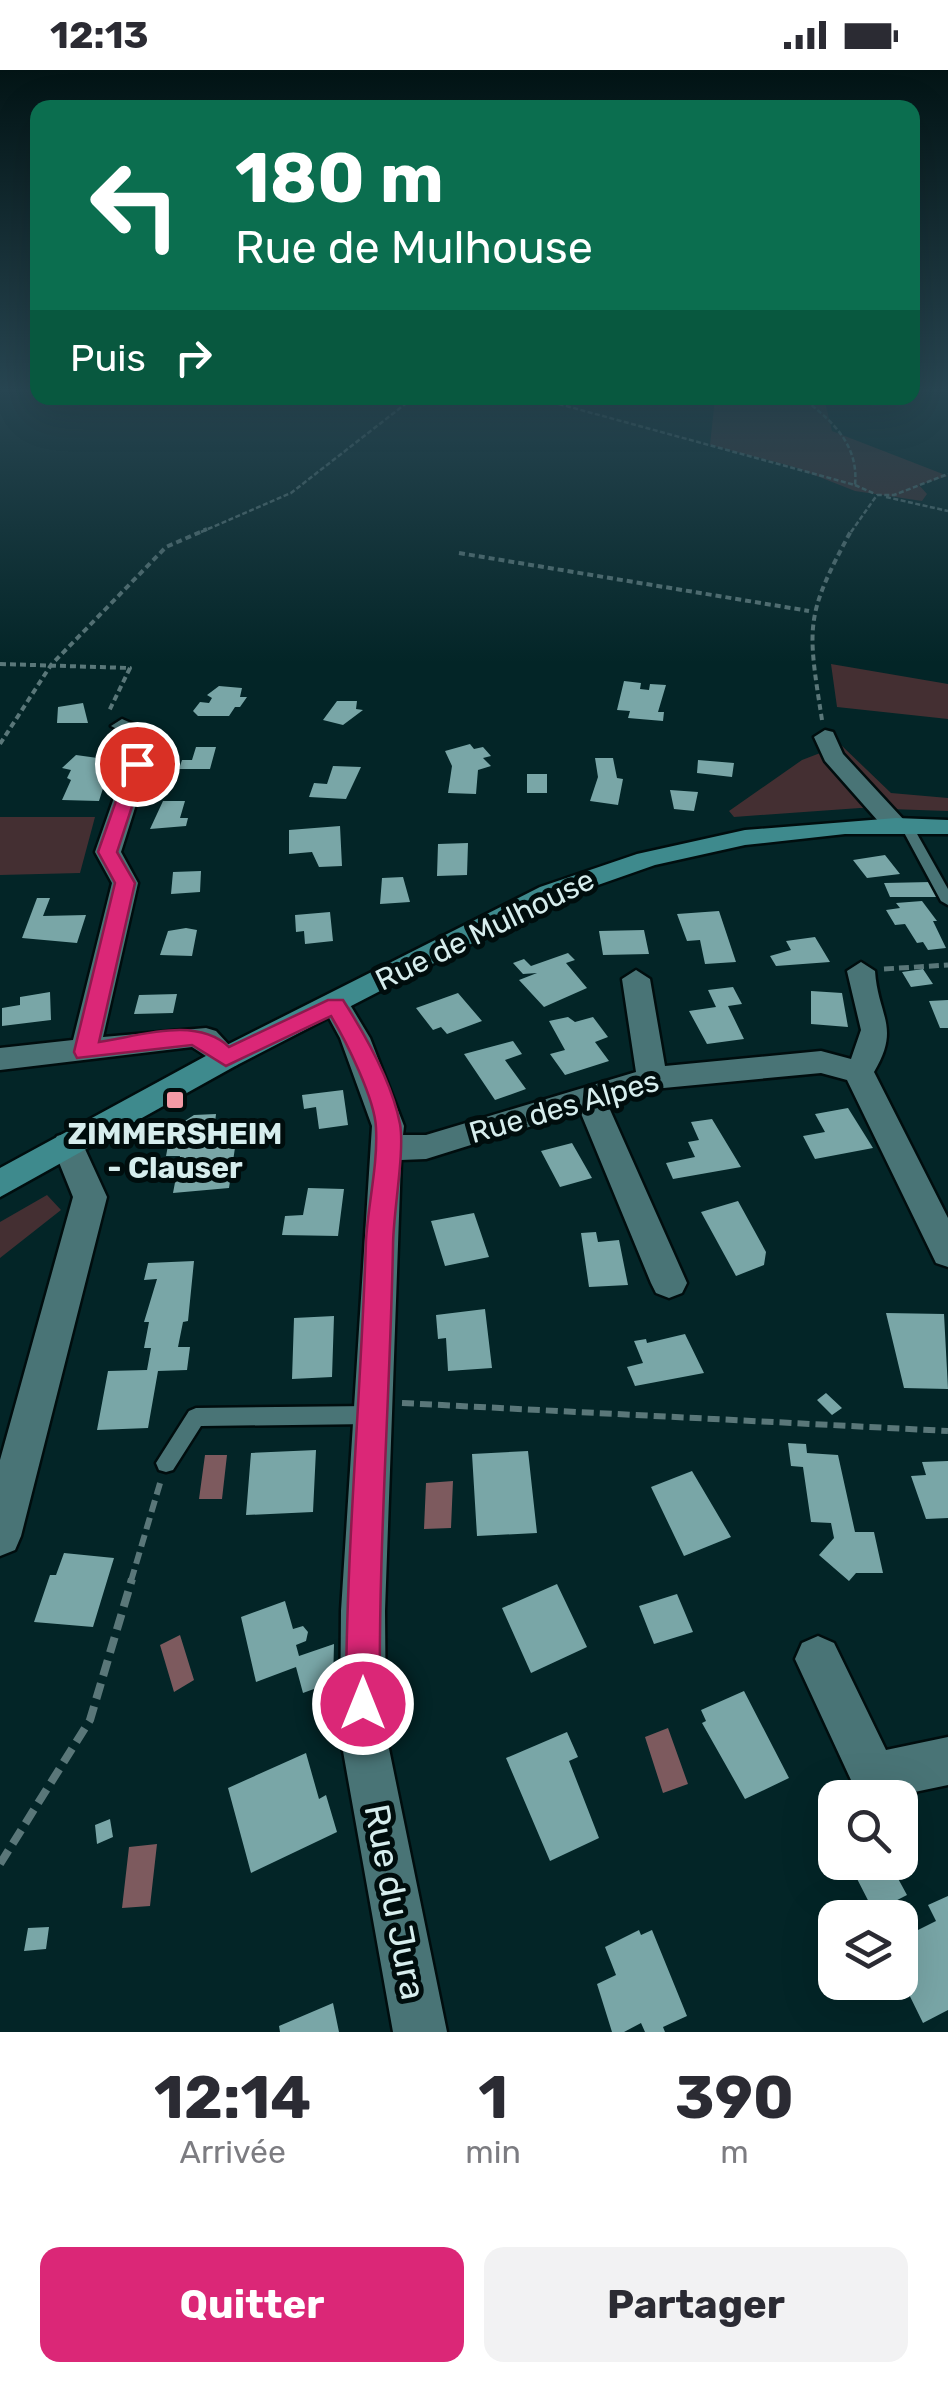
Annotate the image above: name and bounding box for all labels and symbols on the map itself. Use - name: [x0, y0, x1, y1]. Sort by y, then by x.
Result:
- pin: [95, 722, 180, 807]
- street label: Rue de Mulhouse: [370, 862, 600, 998]
- street label: Rue des Alpes: [465, 1063, 663, 1151]
- marker: ZIMMERSHEIM - Clauser: [164, 1089, 186, 1111]
- place label: ZIMMERSHEIM - Clauser: [68, 1116, 282, 1186]
- position arrow: [311, 1652, 415, 1756]
- street label: Rue du Jura: [355, 1801, 435, 2003]

